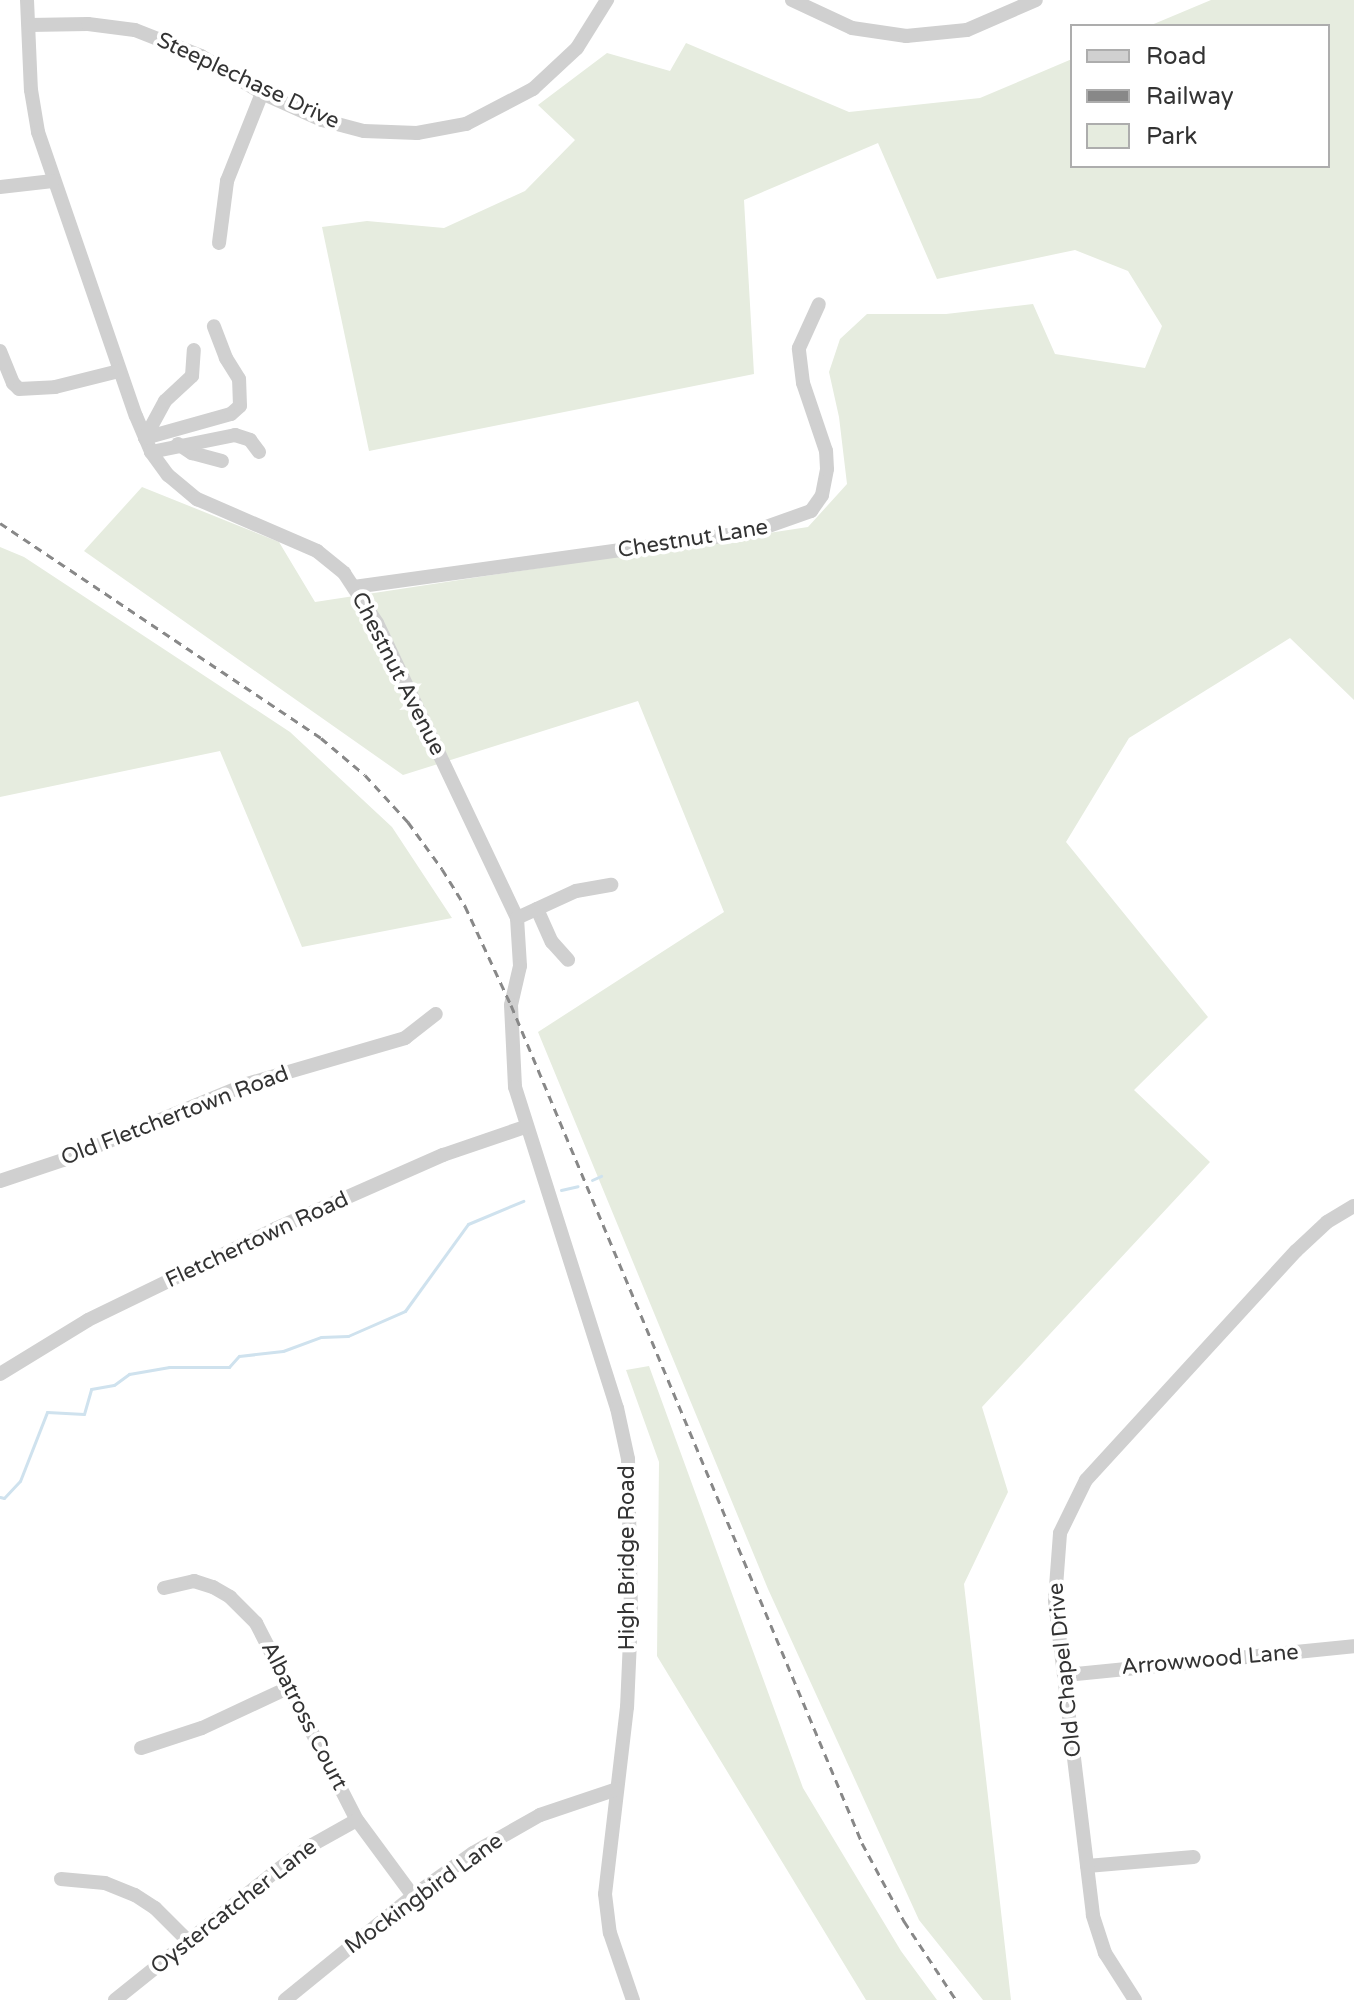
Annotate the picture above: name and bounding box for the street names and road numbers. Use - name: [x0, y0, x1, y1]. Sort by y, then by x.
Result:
- street label: Steeplechase Drive: [152, 27, 344, 135]
- street label: Chestnut Lane: [616, 514, 770, 564]
- street label: Chestnut Avenue: [345, 588, 451, 760]
- street label: Old Fletchertown Road: [58, 1060, 292, 1172]
- street label: Fletchertown Road: [161, 1186, 353, 1294]
- street label: High Bridge Road: [615, 1465, 641, 1651]
- street label: Old Chapel Drive: [1043, 1581, 1087, 1759]
- street label: Albatross Court: [255, 1637, 353, 1795]
- street label: Arrowwood Lane: [1120, 1639, 1300, 1681]
- street label: Mockingbird Lane: [340, 1828, 508, 1960]
- street label: Oystercatcher Lane: [146, 1834, 322, 1980]

